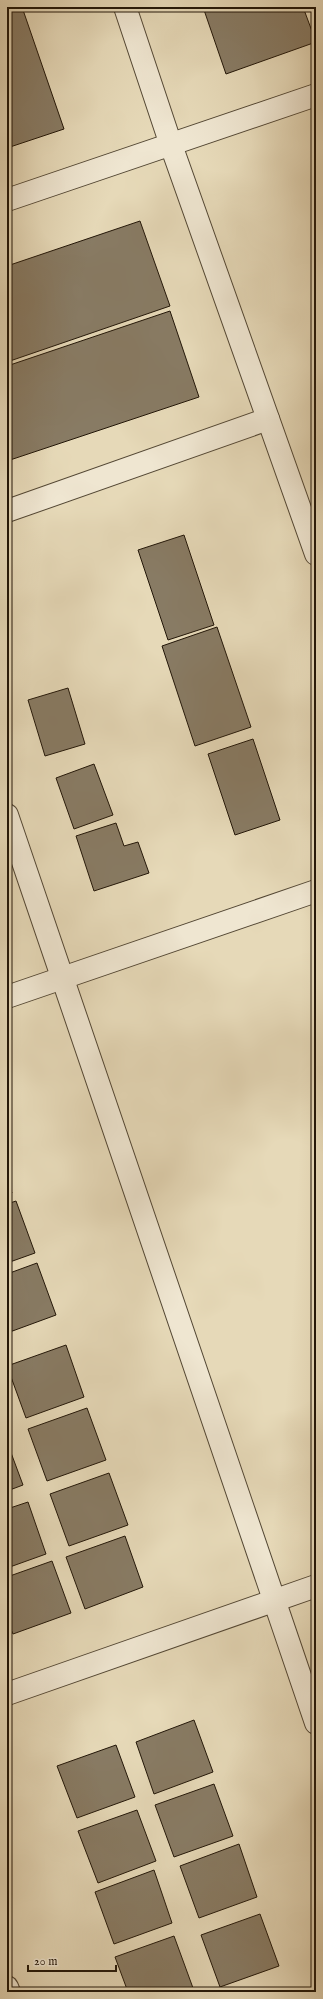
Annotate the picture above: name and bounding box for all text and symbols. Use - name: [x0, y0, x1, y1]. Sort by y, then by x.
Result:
- scale bar: [28, 1947, 116, 1973]
- text: 20 m: [34, 1954, 57, 1969]

